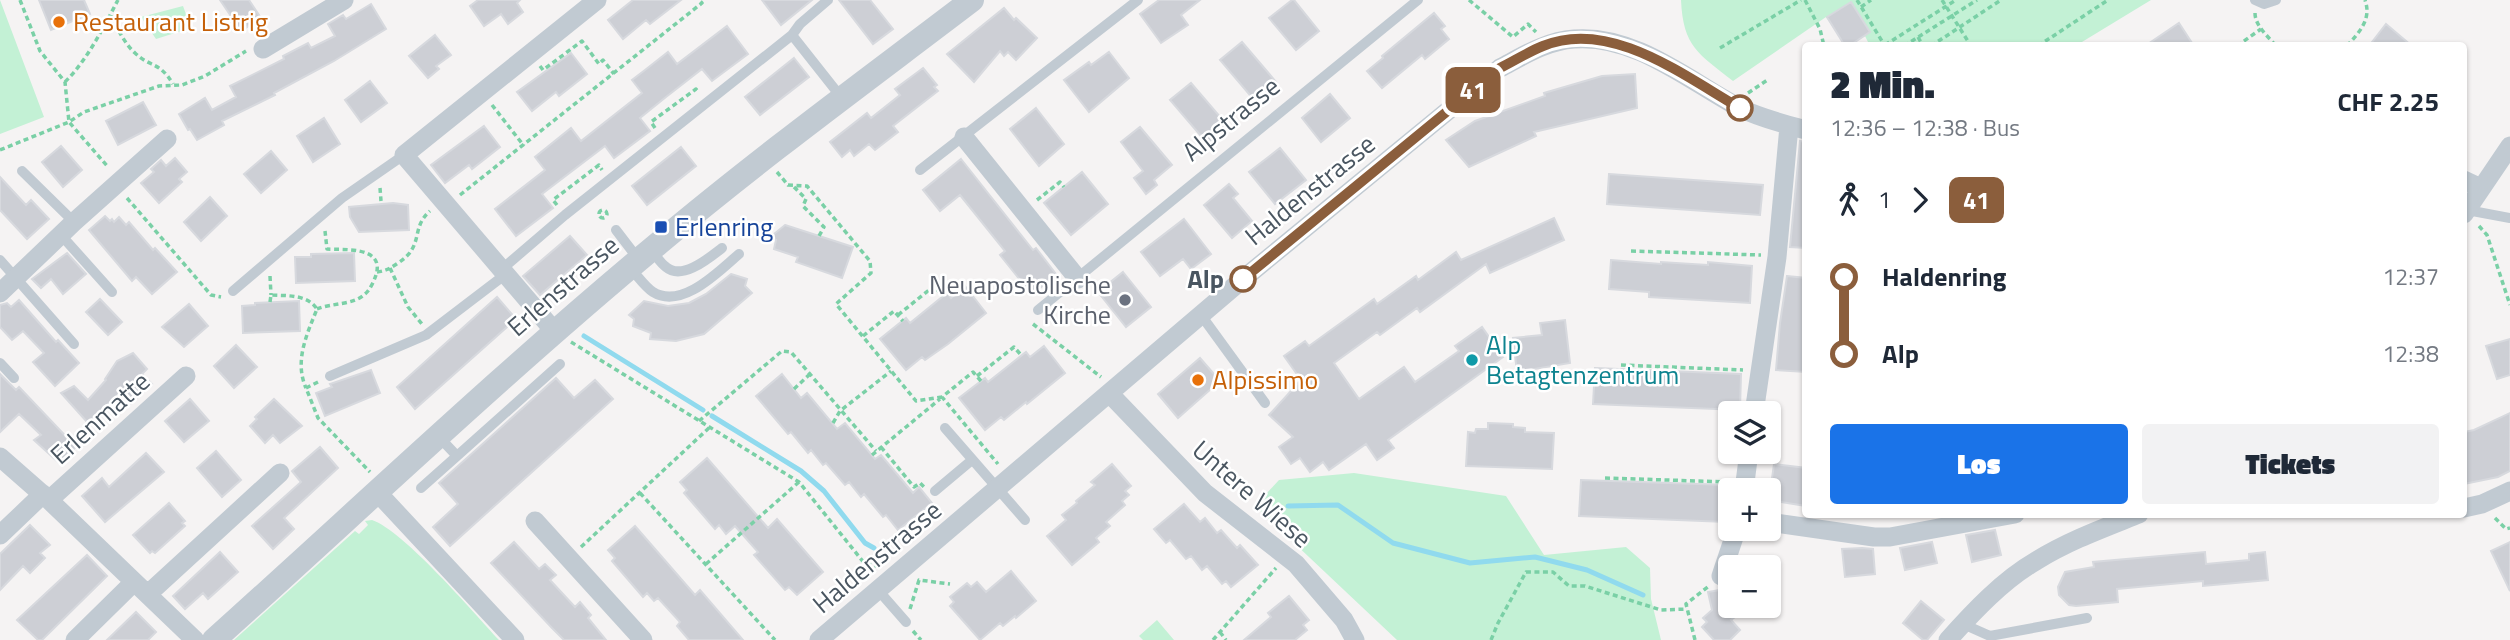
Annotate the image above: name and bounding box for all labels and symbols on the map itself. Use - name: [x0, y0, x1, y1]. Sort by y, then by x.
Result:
- place label: Restaurant Listrig: [73, 2, 268, 41]
- marker: Restaurant Listrig: [51, 14, 67, 30]
- street label: Alpstrasse: [1173, 67, 1288, 170]
- line badge: 41: [1442, 67, 1504, 113]
- unlabelled marker: [1727, 95, 1753, 121]
- street label: Haldenstrasse: [1236, 125, 1383, 254]
- place label: Erlenring: [675, 207, 774, 246]
- marker: Erlenring: [653, 219, 669, 235]
- street label: Erlenstrasse: [498, 226, 627, 345]
- place label: Alp: [1187, 259, 1224, 298]
- place label: Neuapostolische Kirche: [929, 265, 1111, 334]
- marker: Alp: [1230, 266, 1256, 292]
- marker: Neuapostolische Kirche: [1117, 292, 1133, 308]
- place label: Alp Betagtenzentrum: [1486, 325, 1679, 394]
- marker: Alp Betagtenzentrum: [1464, 352, 1480, 368]
- place label: Alpissimo: [1212, 360, 1318, 399]
- street label: Erlenmatte: [41, 362, 158, 473]
- marker: Alpissimo: [1190, 372, 1206, 388]
- street label: Untere Wiese: [1184, 431, 1321, 557]
- street label: Haldenstrasse: [804, 491, 950, 622]

